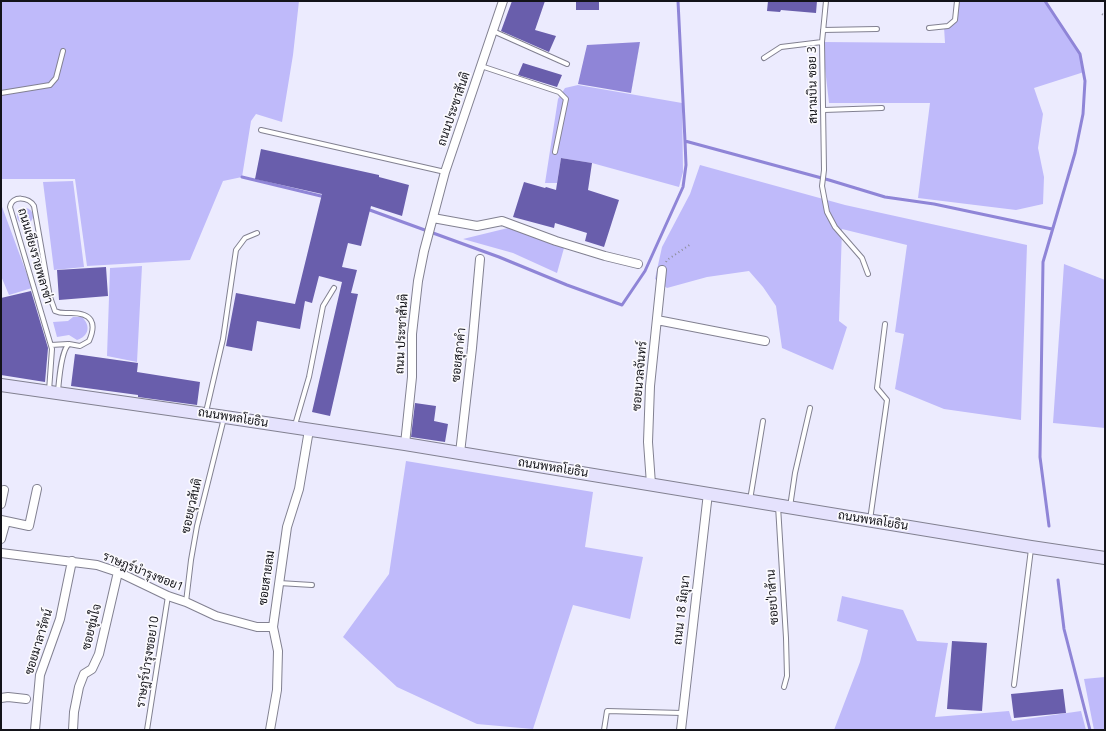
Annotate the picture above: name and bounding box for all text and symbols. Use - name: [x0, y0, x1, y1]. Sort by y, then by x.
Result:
- street label: สนามบิน ซอย 3: [805, 46, 821, 124]
- street label: ถนนประชาสันติ: [435, 70, 473, 148]
- street label: ถนนเชียงรายพลาซ่า: [14, 207, 56, 305]
- street label: ถนน ประชาสันติ: [393, 293, 411, 375]
- street label: ซอยสุภาคำ: [449, 327, 469, 383]
- street label: ซอยนวลจันทร์: [630, 340, 650, 412]
- street label: ถนนพหลโยธิน: [197, 405, 269, 431]
- street label: ถนนพหลโยธิน: [517, 455, 589, 481]
- street label: ซอยยุวสันติ: [179, 477, 205, 535]
- street label: ถนนพหลโยธิน: [837, 508, 909, 534]
- street label: ราษฎร์บำรุงซอย1: [100, 549, 186, 595]
- street label: ซอยสายลม: [256, 550, 278, 606]
- street label: ซอยป่าส้าน: [764, 569, 782, 625]
- street label: ถนน 18 มิถุนา: [671, 574, 693, 646]
- street label: ซอยชุ่มใจ: [79, 602, 105, 652]
- street label: ซอยมาลารัตน์: [22, 607, 56, 677]
- street label: ราษฎร์บำรุงซอย10: [134, 615, 162, 709]

